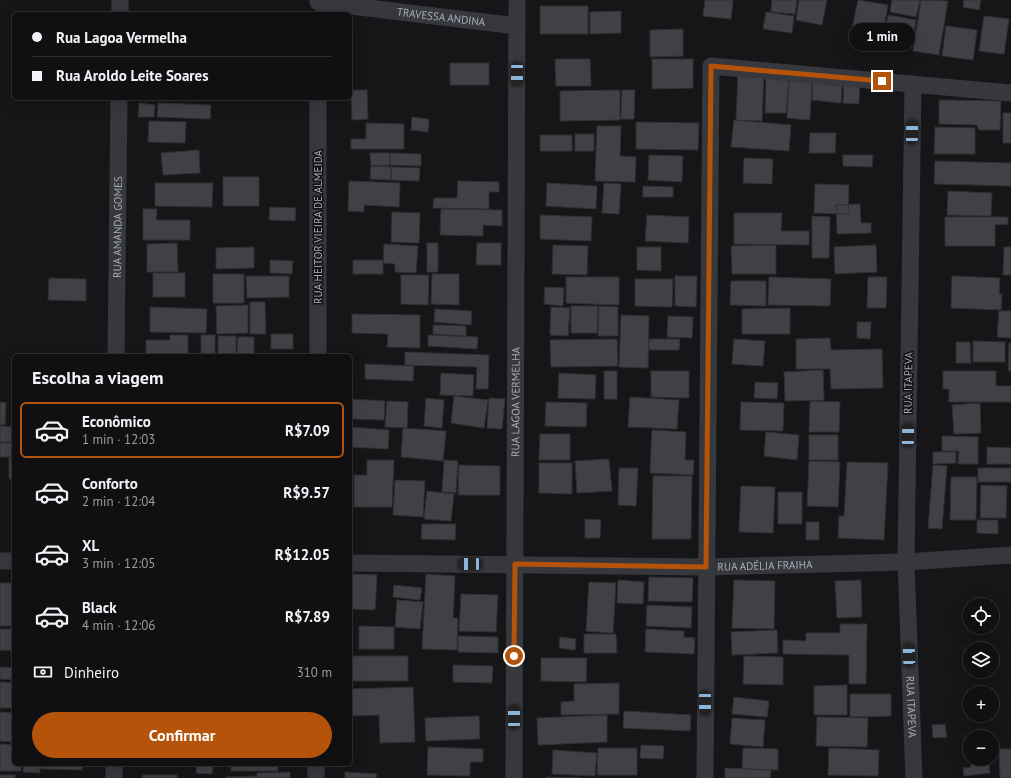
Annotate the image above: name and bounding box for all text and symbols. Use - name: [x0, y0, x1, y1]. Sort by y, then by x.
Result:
- street label: TRAVESSA ANDINA: [396, 5, 487, 29]
- callout: 1 min: [849, 23, 915, 51]
- text: Rua Lagoa Vermelha: [56, 28, 187, 47]
- text: 1 min: [866, 28, 898, 45]
- car: [511, 62, 523, 86]
- text: Rua Aroldo Leite Soares: [56, 66, 209, 85]
- route end: [873, 72, 891, 90]
- car: [906, 120, 918, 144]
- street label: RUA HEITOR VIEIRA DE ALMEIDA: [311, 149, 325, 304]
- street label: RUA AMANDA GOMES: [110, 176, 125, 278]
- street label: RUA LAGOA VERMELHA: [508, 346, 523, 457]
- street label: RUA ITAPEVA: [900, 351, 916, 414]
- text: Escolha a viagem: [32, 366, 164, 389]
- icon: car: [34, 412, 70, 448]
- text: Econômico: [82, 412, 151, 431]
- text: R$7.09: [285, 421, 330, 440]
- car: [902, 423, 914, 447]
- text: 1 min · 12:03: [82, 431, 155, 448]
- icon: car: [34, 474, 70, 510]
- text: Conforto: [82, 474, 138, 493]
- text: R$9.57: [283, 483, 330, 502]
- text: 2 min · 12:04: [82, 493, 155, 510]
- icon: car: [34, 536, 70, 572]
- text: XL: [82, 536, 99, 555]
- text: R$12.05: [275, 545, 330, 564]
- text: 3 min · 12:05: [82, 555, 155, 572]
- street label: RUA ADÉLIA FRAIHA: [717, 557, 813, 574]
- car: [458, 558, 482, 570]
- icon: car: [34, 598, 70, 634]
- text: Black: [82, 598, 117, 617]
- map controls: [963, 598, 999, 766]
- button: locate: [963, 598, 999, 634]
- text: R$7.89: [285, 607, 330, 626]
- text: 4 min · 12:06: [82, 617, 155, 634]
- button: layers: [963, 642, 999, 678]
- car: [903, 643, 915, 667]
- route start: [505, 647, 523, 665]
- icon: cash: [32, 661, 54, 683]
- text: Dinheiro: [64, 663, 119, 682]
- text: 310 m: [297, 664, 332, 681]
- street label: RUA ITAPEVA: [903, 676, 920, 739]
- button: +: [963, 686, 999, 722]
- car: [699, 691, 711, 715]
- car: [508, 705, 520, 729]
- button: Confirmar: [32, 712, 332, 758]
- button: −: [963, 730, 999, 766]

